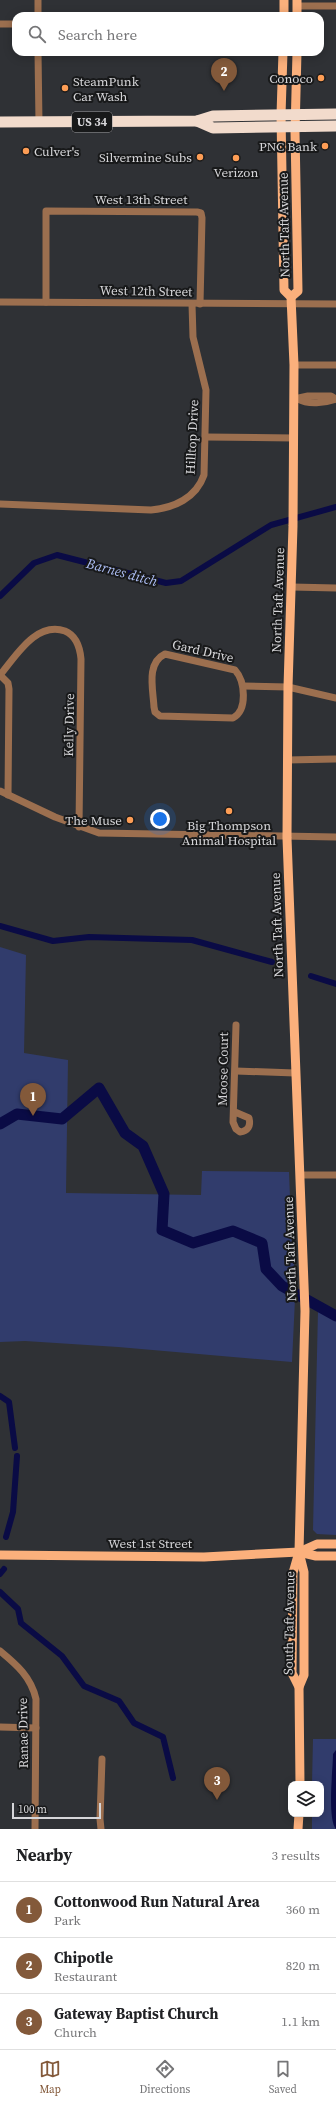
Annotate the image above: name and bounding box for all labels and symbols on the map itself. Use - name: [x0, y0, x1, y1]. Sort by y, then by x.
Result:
- pin: 2: [211, 58, 237, 91]
- place label: Conoco: [269, 70, 313, 87]
- place label: SteamPunk Car Wash: [73, 73, 140, 105]
- marker: Conoco: [316, 73, 326, 83]
- marker: SteamPunk Car Wash: [60, 83, 70, 93]
- road number: US 34: [72, 112, 112, 132]
- place label: PNC Bank: [259, 138, 318, 155]
- marker: PNC Bank: [320, 141, 330, 151]
- place label: Culver's: [34, 143, 80, 160]
- marker: Culver's: [21, 146, 31, 156]
- place label: Silvermine Subs: [99, 149, 192, 166]
- marker: Silvermine Subs: [195, 152, 205, 162]
- marker: Verizon: [231, 153, 241, 163]
- place label: Verizon: [214, 164, 259, 181]
- street label: North Taft Avenue: [275, 172, 293, 278]
- street label: West 13th Street: [95, 191, 188, 208]
- street label: West 12th Street: [99, 282, 193, 300]
- street label: Hilltop Drive: [182, 399, 202, 475]
- street label: North Taft Avenue: [268, 547, 288, 653]
- water label: Barnes ditch: [83, 553, 160, 591]
- street label: Gard Drive: [171, 636, 236, 666]
- street label: Kelly Drive: [60, 693, 78, 757]
- marker: Big Thompson Animal Hospital: [224, 806, 234, 816]
- your location: [150, 809, 170, 829]
- place label: The Muse: [65, 812, 122, 829]
- marker: The Muse: [125, 815, 135, 825]
- place label: Big Thompson Animal Hospital: [182, 817, 276, 849]
- street label: North Taft Avenue: [267, 872, 287, 978]
- street label: Moose Court: [214, 1031, 232, 1106]
- pin: 1: [20, 1083, 46, 1116]
- street label: North Taft Avenue: [280, 1196, 300, 1302]
- street label: West 1st Street: [108, 1535, 193, 1552]
- street label: South Taft Avenue: [280, 1570, 298, 1675]
- street label: Ranae Drive: [14, 1697, 32, 1768]
- pin: 3: [204, 1767, 230, 1800]
- scale bar: [12, 1801, 101, 1820]

